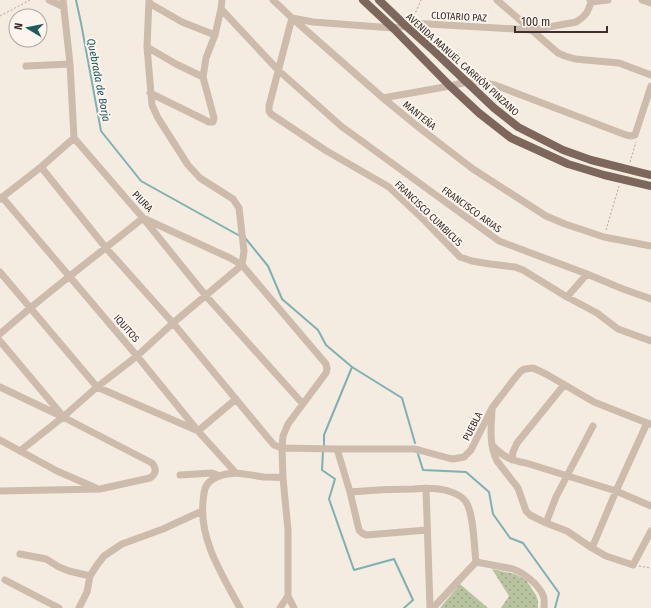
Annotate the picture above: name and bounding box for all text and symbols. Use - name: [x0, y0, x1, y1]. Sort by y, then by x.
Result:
- north arrow: [8, 8, 48, 48]
- scale bar: [515, 8, 607, 34]
- street label: AVENIDA MANUEL CARRIÓN PINZANO: [404, 9, 522, 119]
- street label: CLOTARIO PAZ: [431, 10, 487, 24]
- text: 100 m: [521, 15, 550, 29]
- text: N: [12, 22, 26, 31]
- water label: Quebrada de Borja: [84, 37, 113, 123]
- street label: MANTEÑA: [400, 98, 440, 133]
- street label: FRANCISCO CUMBICUS: [392, 178, 465, 249]
- street label: FRANCISCO ARIAS: [439, 184, 504, 236]
- street label: PIURA: [129, 189, 156, 215]
- street label: IQUITOS: [111, 312, 142, 345]
- street label: PUEBLA: [461, 409, 486, 443]

